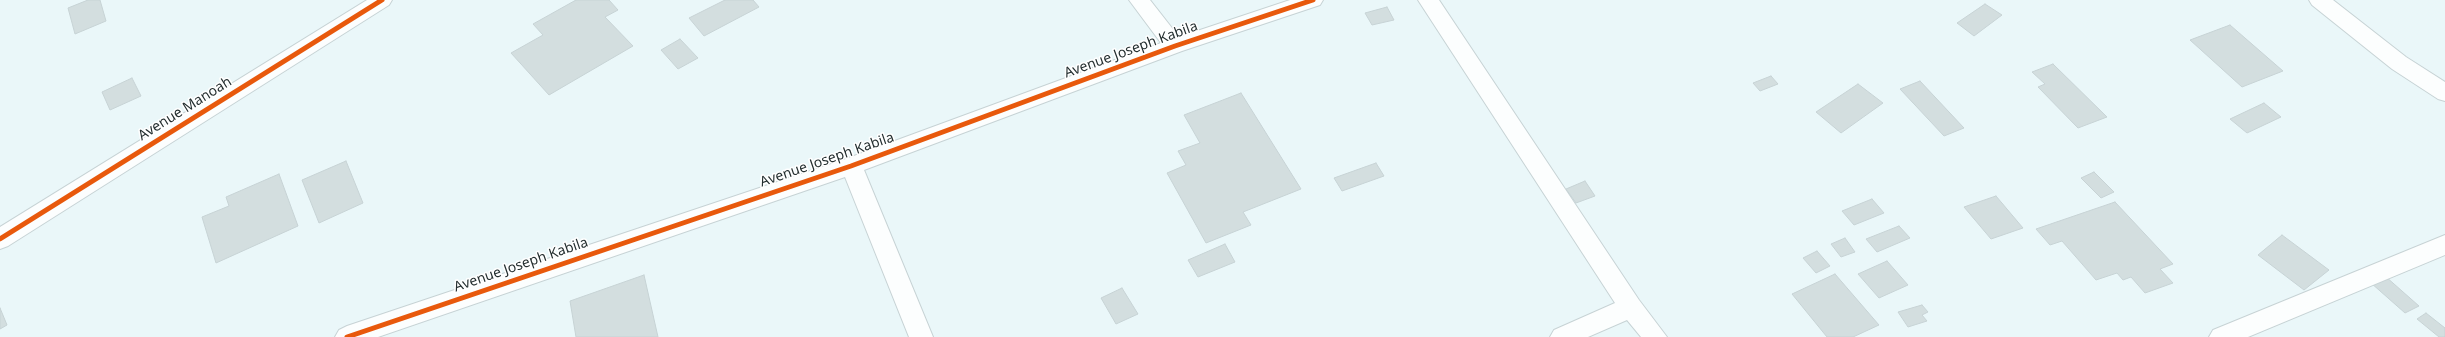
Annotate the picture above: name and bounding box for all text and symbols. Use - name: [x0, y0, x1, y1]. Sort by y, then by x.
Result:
- street label: Avenue Joseph Kabila: [1062, 18, 1200, 82]
- street label: Avenue Manoah: [135, 74, 235, 144]
- street label: Avenue Joseph Kabila: [758, 129, 896, 191]
- street label: Avenue Joseph Kabila: [452, 234, 590, 296]

